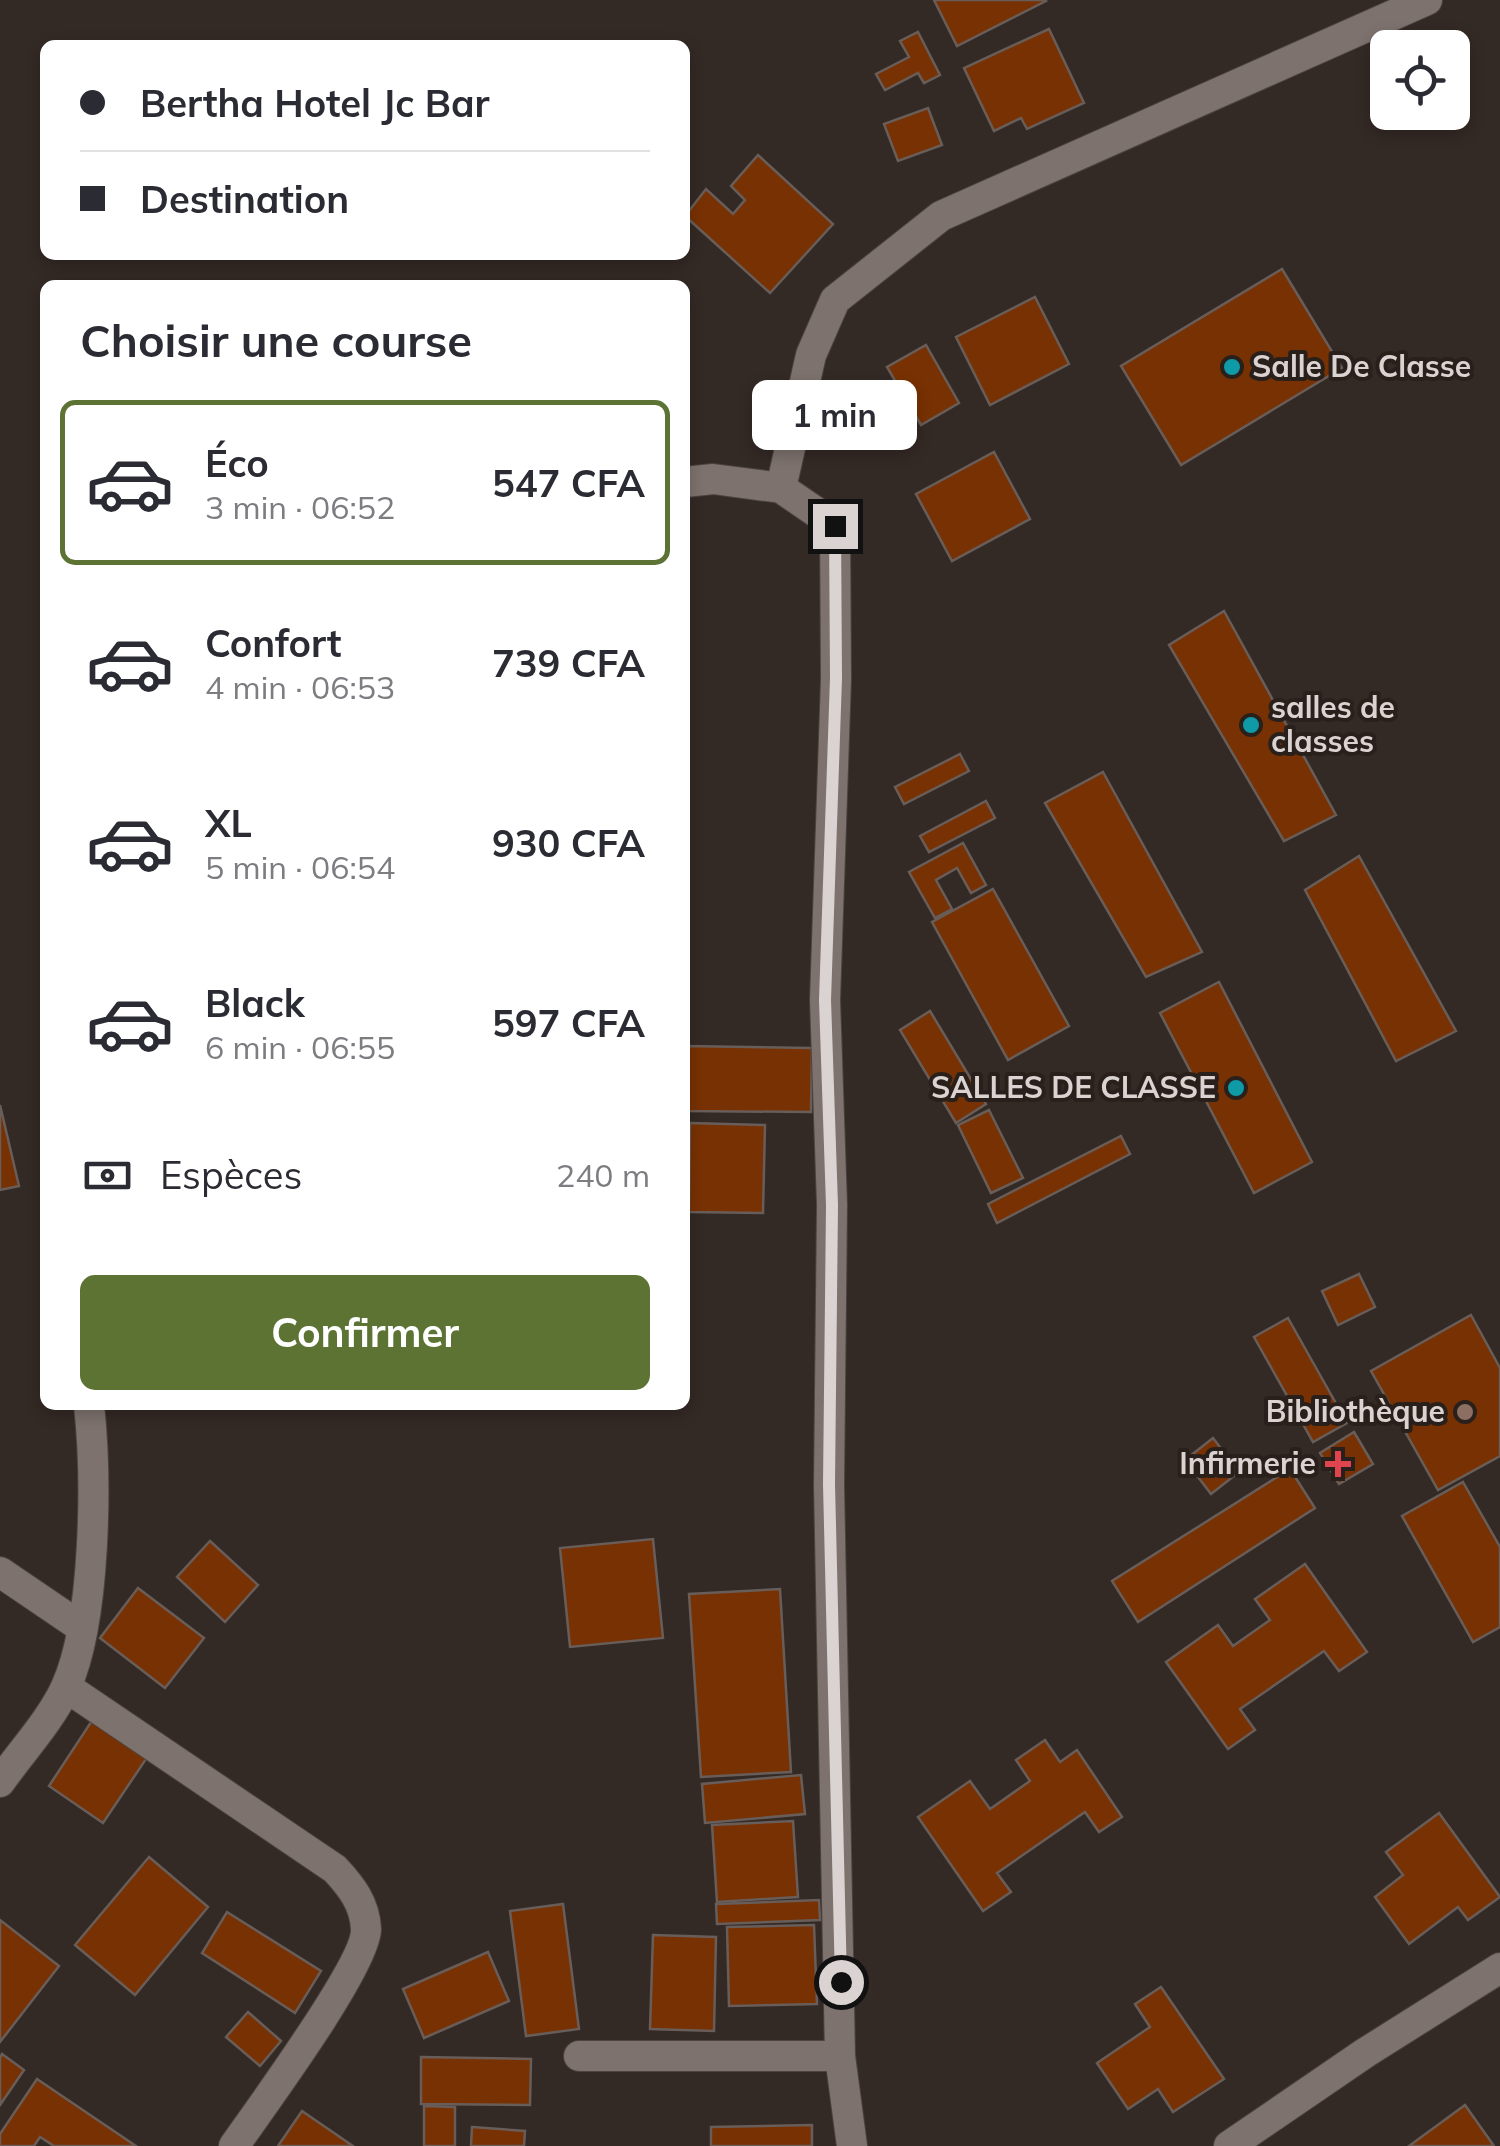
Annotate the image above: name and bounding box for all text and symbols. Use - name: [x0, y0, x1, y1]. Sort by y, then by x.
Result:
- map controls: [1370, 30, 1470, 130]
- button: locate: [1370, 30, 1470, 130]
- text: Bertha Hotel Jc Bar: [140, 79, 489, 127]
- text: Destination: [140, 175, 349, 223]
- text: Choisir une course: [80, 312, 472, 368]
- place label: Salle De Classe: [1252, 347, 1471, 385]
- marker: Salle De Classe: [1221, 356, 1243, 378]
- callout: 1 min: [752, 381, 918, 451]
- text: 1 min: [792, 395, 877, 435]
- icon: car: [85, 438, 175, 528]
- text: Éco: [205, 439, 269, 487]
- text: 547 CFA: [492, 459, 645, 507]
- text: 3 min · 06:52: [205, 487, 395, 527]
- route end: [813, 504, 858, 549]
- icon: car: [85, 618, 175, 708]
- text: Confort: [205, 619, 342, 667]
- text: 739 CFA: [492, 639, 645, 687]
- text: 4 min · 06:53: [205, 667, 395, 707]
- place label: salles de classes: [1271, 688, 1395, 760]
- marker: salles de classes: [1240, 714, 1262, 736]
- icon: car: [85, 798, 175, 888]
- text: XL: [205, 799, 252, 847]
- text: 930 CFA: [492, 819, 645, 867]
- text: 5 min · 06:54: [205, 847, 395, 887]
- icon: car: [85, 978, 175, 1068]
- text: Black: [205, 979, 305, 1027]
- text: 597 CFA: [492, 999, 645, 1047]
- text: 6 min · 06:55: [205, 1027, 395, 1067]
- place label: SALLES DE CLASSE: [931, 1068, 1216, 1106]
- marker: SALLES DE CLASSE: [1225, 1077, 1247, 1099]
- icon: cash: [80, 1148, 135, 1203]
- text: Espèces: [160, 1151, 302, 1199]
- text: 240 m: [556, 1155, 650, 1195]
- button: Confirmer: [80, 1275, 650, 1390]
- place label: Bibliothèque: [1266, 1392, 1445, 1430]
- marker: Bibliothèque: [1454, 1401, 1476, 1423]
- place label: Infirmerie: [1179, 1444, 1316, 1482]
- marker: Infirmerie: [1325, 1451, 1351, 1477]
- route start: [819, 1960, 864, 2005]

